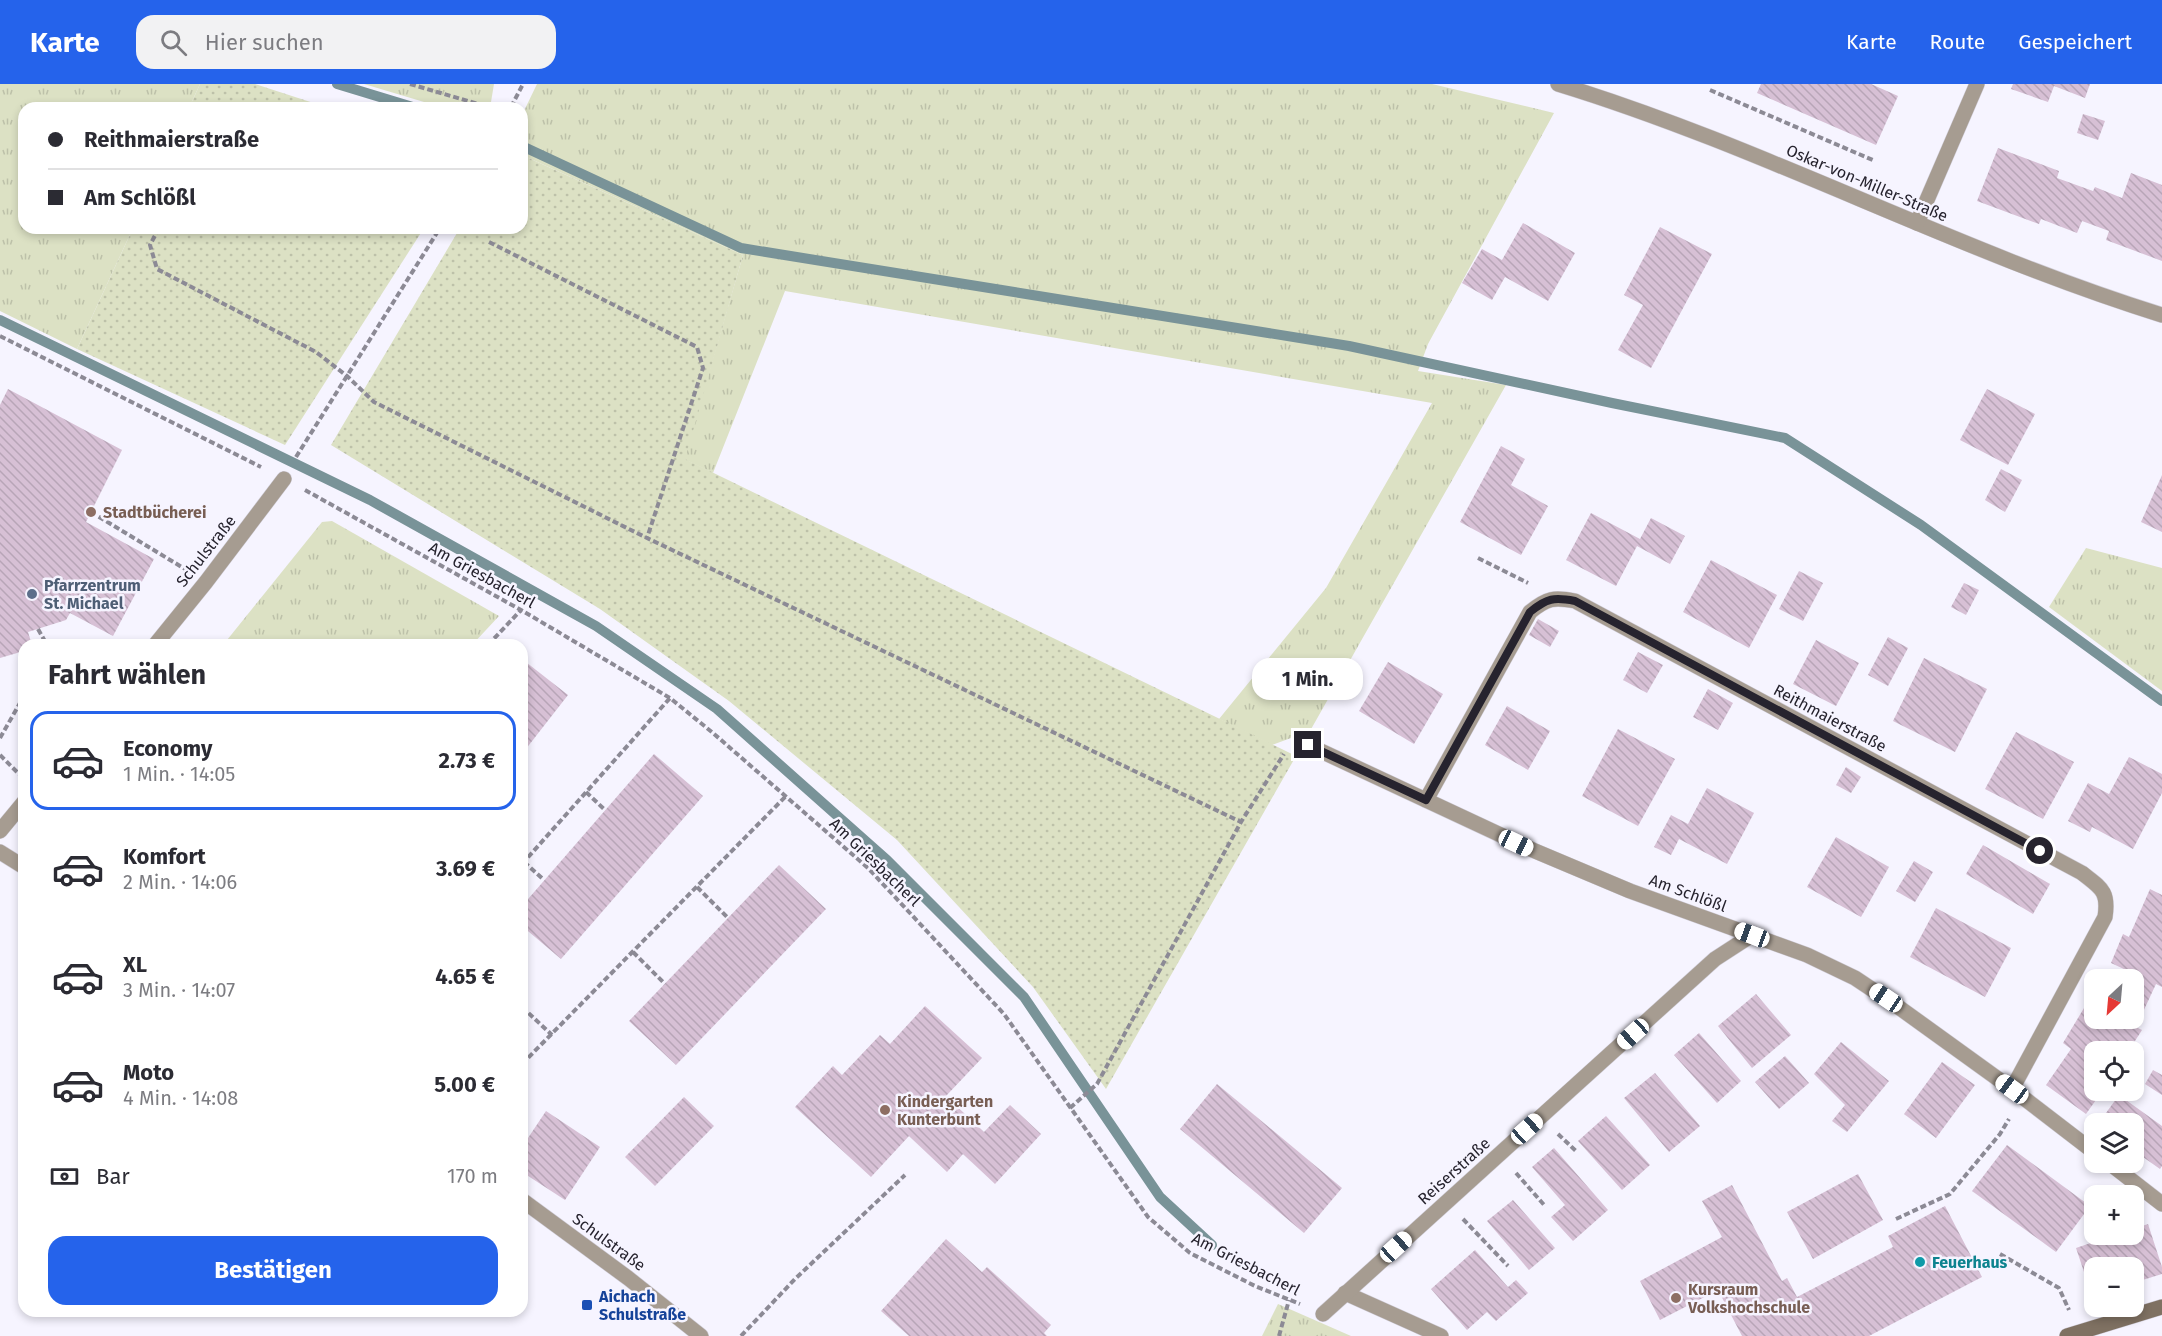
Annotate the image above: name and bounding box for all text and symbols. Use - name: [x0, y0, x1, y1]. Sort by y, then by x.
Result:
- search box: [136, 15, 556, 69]
- text: Karte: [30, 26, 100, 59]
- icon: search: [157, 26, 190, 59]
- text: Hier suchen: [205, 29, 324, 56]
- text: Karte: [1846, 29, 1897, 55]
- text: Route: [1930, 29, 1985, 55]
- text: Gespeichert: [2018, 29, 2132, 55]
- text: Reithmaierstraße: [84, 126, 259, 153]
- street label: Oskar-von-Miller-Straße: [1783, 140, 1951, 226]
- text: Am Schlößl: [84, 184, 196, 211]
- place label: Stadtbücherei: [103, 503, 206, 522]
- marker: Stadtbücherei: [84, 505, 98, 519]
- street label: Schulstraße: [172, 511, 240, 591]
- street label: Am Griesbacherl: [425, 538, 539, 612]
- place label: Pfarrzentrum St. Michael: [44, 576, 141, 613]
- marker: Pfarrzentrum St. Michael: [25, 587, 39, 601]
- callout: 1 Min.: [1252, 658, 1364, 700]
- text: Fahrt wählen: [48, 659, 206, 691]
- text: 1 Min.: [1282, 667, 1333, 691]
- street label: Reithmaierstraße: [1770, 680, 1890, 756]
- route end: [1294, 731, 1321, 758]
- icon: car: [51, 734, 105, 788]
- text: Economy: [123, 735, 212, 762]
- text: 2.73 €: [439, 747, 495, 774]
- text: 1 Min. · 14:05: [123, 762, 235, 786]
- street label: Am Griesbacherl: [826, 814, 925, 910]
- car: [1496, 827, 1536, 859]
- route start: [2026, 837, 2053, 864]
- icon: car: [51, 842, 105, 896]
- text: Komfort: [123, 843, 206, 870]
- text: 3.69 €: [436, 855, 495, 882]
- text: 2 Min. · 14:06: [123, 870, 237, 894]
- street label: Am Schlößl: [1647, 870, 1730, 916]
- car: [1732, 920, 1772, 950]
- icon: car: [51, 950, 105, 1004]
- text: XL: [123, 951, 147, 978]
- text: 4.65 €: [435, 963, 495, 990]
- north arrow: [2084, 969, 2144, 1029]
- map controls: [2084, 969, 2144, 1317]
- text: 3 Min. · 14:07: [123, 978, 235, 1002]
- car: [1866, 980, 1906, 1016]
- car: [1614, 1015, 1652, 1053]
- button: locate: [2084, 1041, 2144, 1101]
- icon: car: [51, 1058, 105, 1112]
- text: Moto: [123, 1059, 174, 1086]
- text: 5.00 €: [434, 1071, 495, 1098]
- car: [1992, 1071, 2032, 1107]
- text: 4 Min. · 14:08: [123, 1086, 238, 1110]
- place label: Kindergarten Kunterbunt: [897, 1092, 993, 1129]
- marker: Kindergarten Kunterbunt: [878, 1103, 892, 1117]
- car: [1508, 1110, 1546, 1148]
- button: layers: [2084, 1113, 2144, 1173]
- street label: Reiserstraße: [1414, 1134, 1494, 1208]
- icon: cash: [48, 1160, 81, 1193]
- text: Bar: [96, 1163, 130, 1190]
- text: 170 m: [447, 1164, 498, 1188]
- button: +: [2084, 1185, 2144, 1245]
- street label: Schulstraße: [569, 1209, 649, 1275]
- car: [1377, 1228, 1415, 1266]
- street label: Am Griesbacherl: [1189, 1229, 1303, 1300]
- button: Bestätigen: [48, 1236, 498, 1305]
- place label: Feuerhaus: [1932, 1253, 2008, 1272]
- marker: Feuerhaus: [1913, 1255, 1927, 1269]
- button: −: [2084, 1257, 2144, 1317]
- place label: Kursraum Volkshochschule: [1687, 1280, 1810, 1317]
- place label: Aichach Schulstraße: [598, 1287, 686, 1324]
- marker: Kursraum Volkshochschule: [1669, 1291, 1683, 1305]
- marker: Aichach Schulstraße: [580, 1298, 594, 1312]

